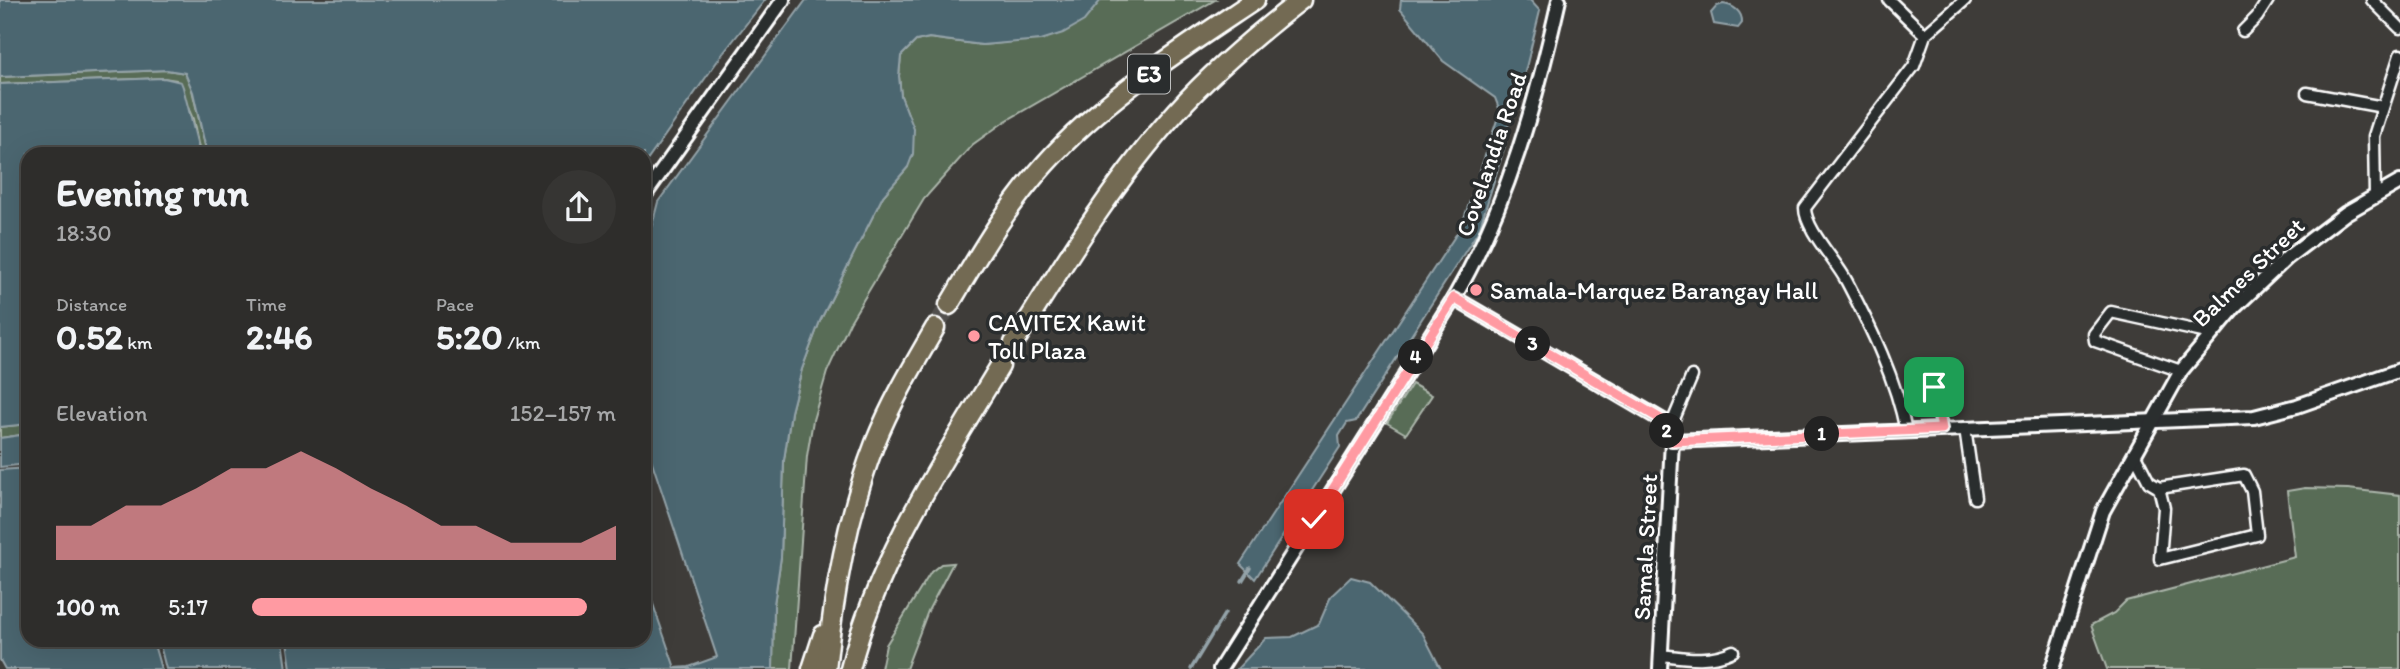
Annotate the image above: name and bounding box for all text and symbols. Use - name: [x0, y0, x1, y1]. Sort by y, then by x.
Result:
- road number: E3: [1128, 54, 1170, 94]
- street label: Covelandia Road: [1449, 68, 1533, 240]
- text: Evening run: [56, 170, 249, 216]
- button: share: [542, 170, 616, 244]
- street label: Balmes Street: [2186, 211, 2310, 333]
- text: 18:30: [56, 219, 112, 247]
- place label: Samala-Marquez Barangay Hall: [1490, 276, 1818, 305]
- marker: Samala-Marquez Barangay Hall: [1468, 282, 1484, 298]
- text: Distance: [56, 293, 127, 316]
- text: Time: [246, 293, 287, 316]
- text: Pace: [436, 293, 474, 316]
- place label: CAVITEX Kawit Toll Plaza: [988, 308, 1146, 365]
- text: 0.52: [56, 316, 123, 358]
- text: 2:46: [246, 316, 313, 358]
- text: 5:20: [436, 316, 503, 358]
- pin: 3: [1516, 326, 1550, 362]
- marker: CAVITEX Kawit Toll Plaza: [966, 328, 982, 344]
- text: km: [123, 331, 152, 354]
- text: /km: [503, 331, 540, 354]
- text: 3: [1527, 332, 1538, 355]
- pin: 4: [1398, 340, 1434, 374]
- text: 4: [1410, 345, 1421, 368]
- pin: [1904, 357, 1964, 417]
- icon: arrive: [1915, 368, 1953, 406]
- text: Elevation: [56, 399, 147, 427]
- text: 152–157 m: [510, 399, 616, 427]
- pin: 2: [1650, 414, 1684, 448]
- pin: 1: [1804, 416, 1840, 452]
- text: 2: [1662, 419, 1672, 442]
- text: 1: [1817, 422, 1826, 445]
- street label: Samala Street: [1627, 473, 1663, 621]
- pin: [1284, 489, 1344, 549]
- icon: check: [1295, 500, 1333, 538]
- text: 100 m: [56, 593, 120, 621]
- text: 5:17: [168, 593, 208, 621]

